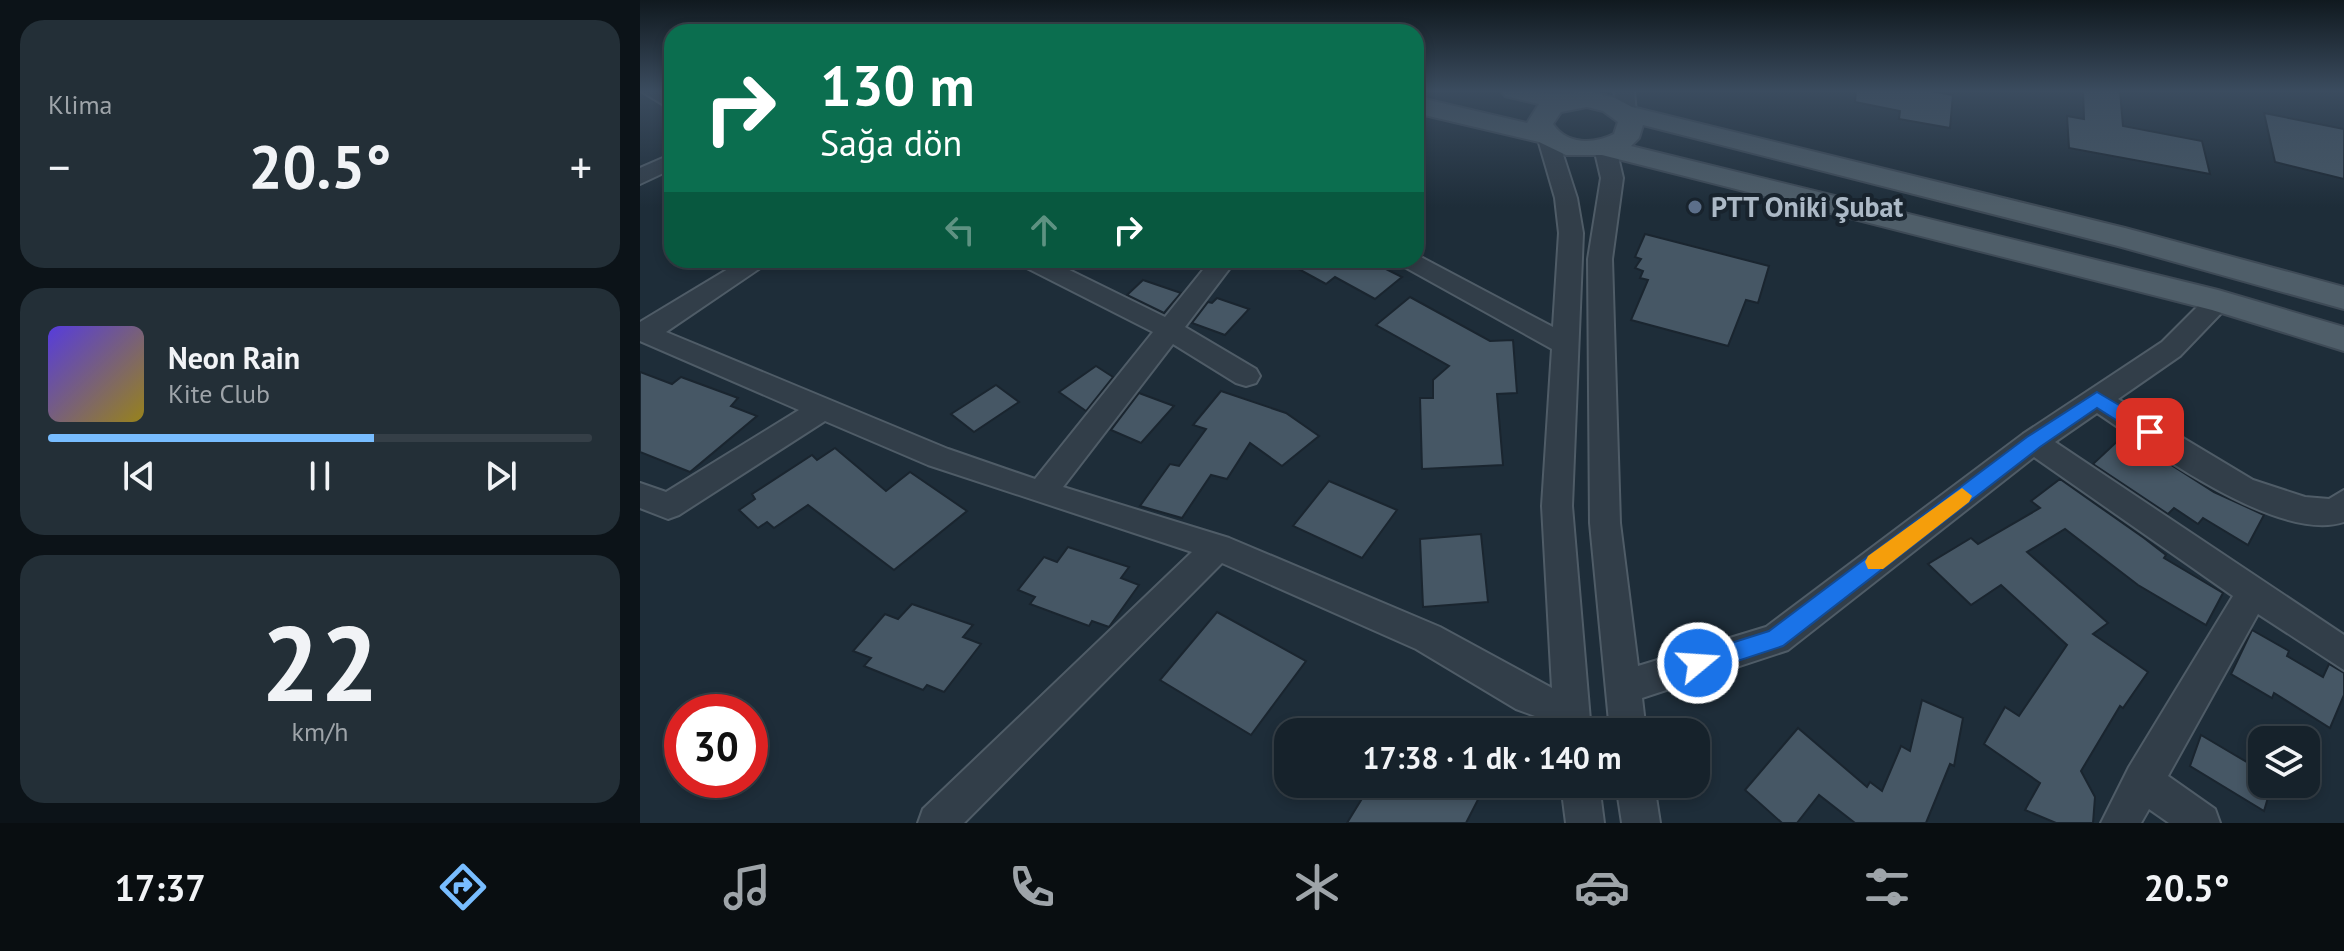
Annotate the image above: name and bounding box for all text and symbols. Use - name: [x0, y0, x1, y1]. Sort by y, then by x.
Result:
- text: 130 m: [820, 49, 975, 121]
- icon: right: [688, 56, 792, 160]
- text: Klima: [48, 88, 112, 121]
- text: Sağa dön: [820, 119, 962, 166]
- text: 20.5°: [248, 127, 392, 205]
- text: −: [48, 138, 70, 195]
- text: +: [570, 138, 592, 195]
- place label: PTT Oniki Şubat: [1711, 188, 1903, 225]
- marker: PTT Oniki Şubat: [1686, 198, 1704, 216]
- icon: left: [938, 208, 982, 252]
- icon: ahead: [1022, 208, 1066, 252]
- icon: right: [1106, 208, 1150, 252]
- text: Neon Rain: [168, 338, 300, 377]
- text: Kite Club: [168, 377, 270, 410]
- pin: [2116, 398, 2184, 466]
- icon: arrive: [2128, 410, 2172, 454]
- icon: previous: [117, 454, 161, 498]
- icon: pause: [298, 454, 342, 498]
- icon: next: [479, 454, 523, 498]
- text: 22: [261, 595, 379, 730]
- position arrow: [1656, 621, 1740, 705]
- speed limit sign: 30: [664, 694, 768, 798]
- text: km/h: [292, 715, 349, 748]
- map controls: [2248, 726, 2320, 798]
- button: layers: [2248, 726, 2320, 798]
- text: 17:38 · 1 dk · 140 m: [1362, 738, 1622, 777]
- icon: directions: [435, 859, 491, 915]
- icon: music: [719, 859, 775, 915]
- icon: phone: [1004, 859, 1060, 915]
- icon: climate: [1289, 859, 1345, 915]
- icon: car: [1574, 859, 1630, 915]
- icon: filters: [1859, 859, 1915, 915]
- text: 17:37: [114, 864, 206, 911]
- text: 20.5°: [2144, 864, 2230, 911]

